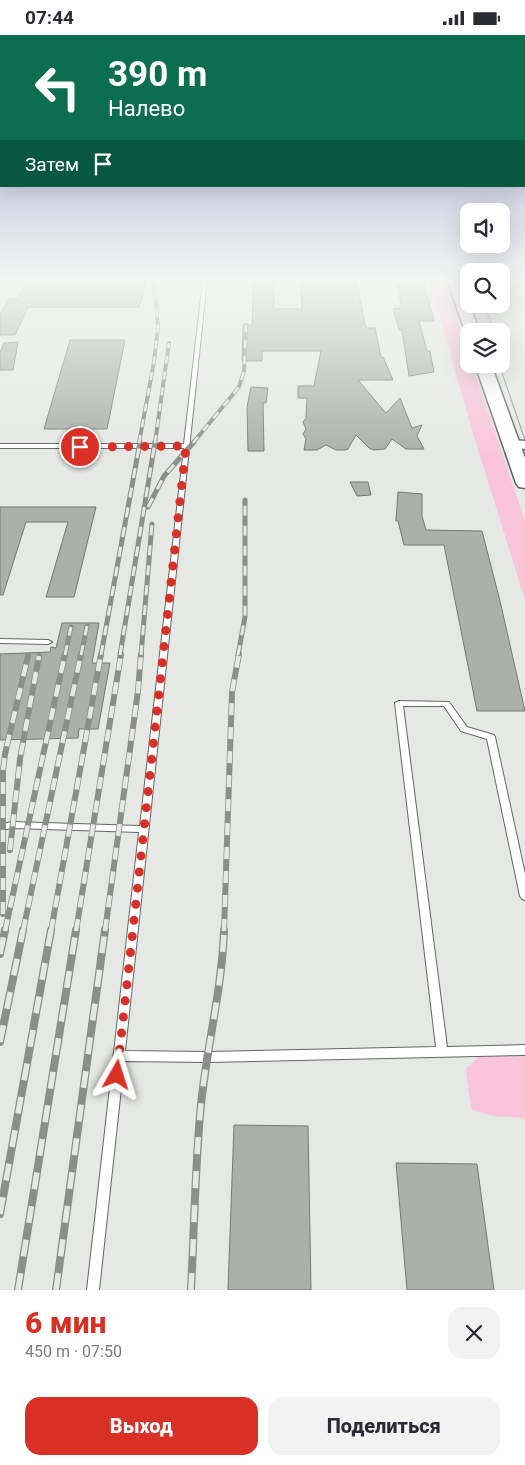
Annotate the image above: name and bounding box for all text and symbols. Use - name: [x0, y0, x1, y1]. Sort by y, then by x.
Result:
- text: 07:44: [25, 6, 74, 29]
- text: 390 m: [108, 54, 207, 95]
- icon: left: [25, 55, 90, 120]
- text: Налево: [108, 96, 185, 121]
- icon: arrive: [89, 150, 117, 178]
- text: Затем: [25, 153, 79, 176]
- map controls: [460, 203, 510, 373]
- button: sound: [460, 203, 510, 253]
- button: search: [460, 263, 510, 313]
- button: layers: [460, 323, 510, 373]
- pin: [59, 426, 101, 468]
- icon: arrive: [66, 433, 94, 461]
- position arrow: [90, 1048, 142, 1100]
- text: 6 мин: [25, 1305, 106, 1340]
- button: close: [448, 1307, 500, 1359]
- text: 450 m · 07:50: [25, 1342, 122, 1361]
- button: Выход: [25, 1397, 258, 1455]
- button: Поделиться: [268, 1397, 500, 1455]

